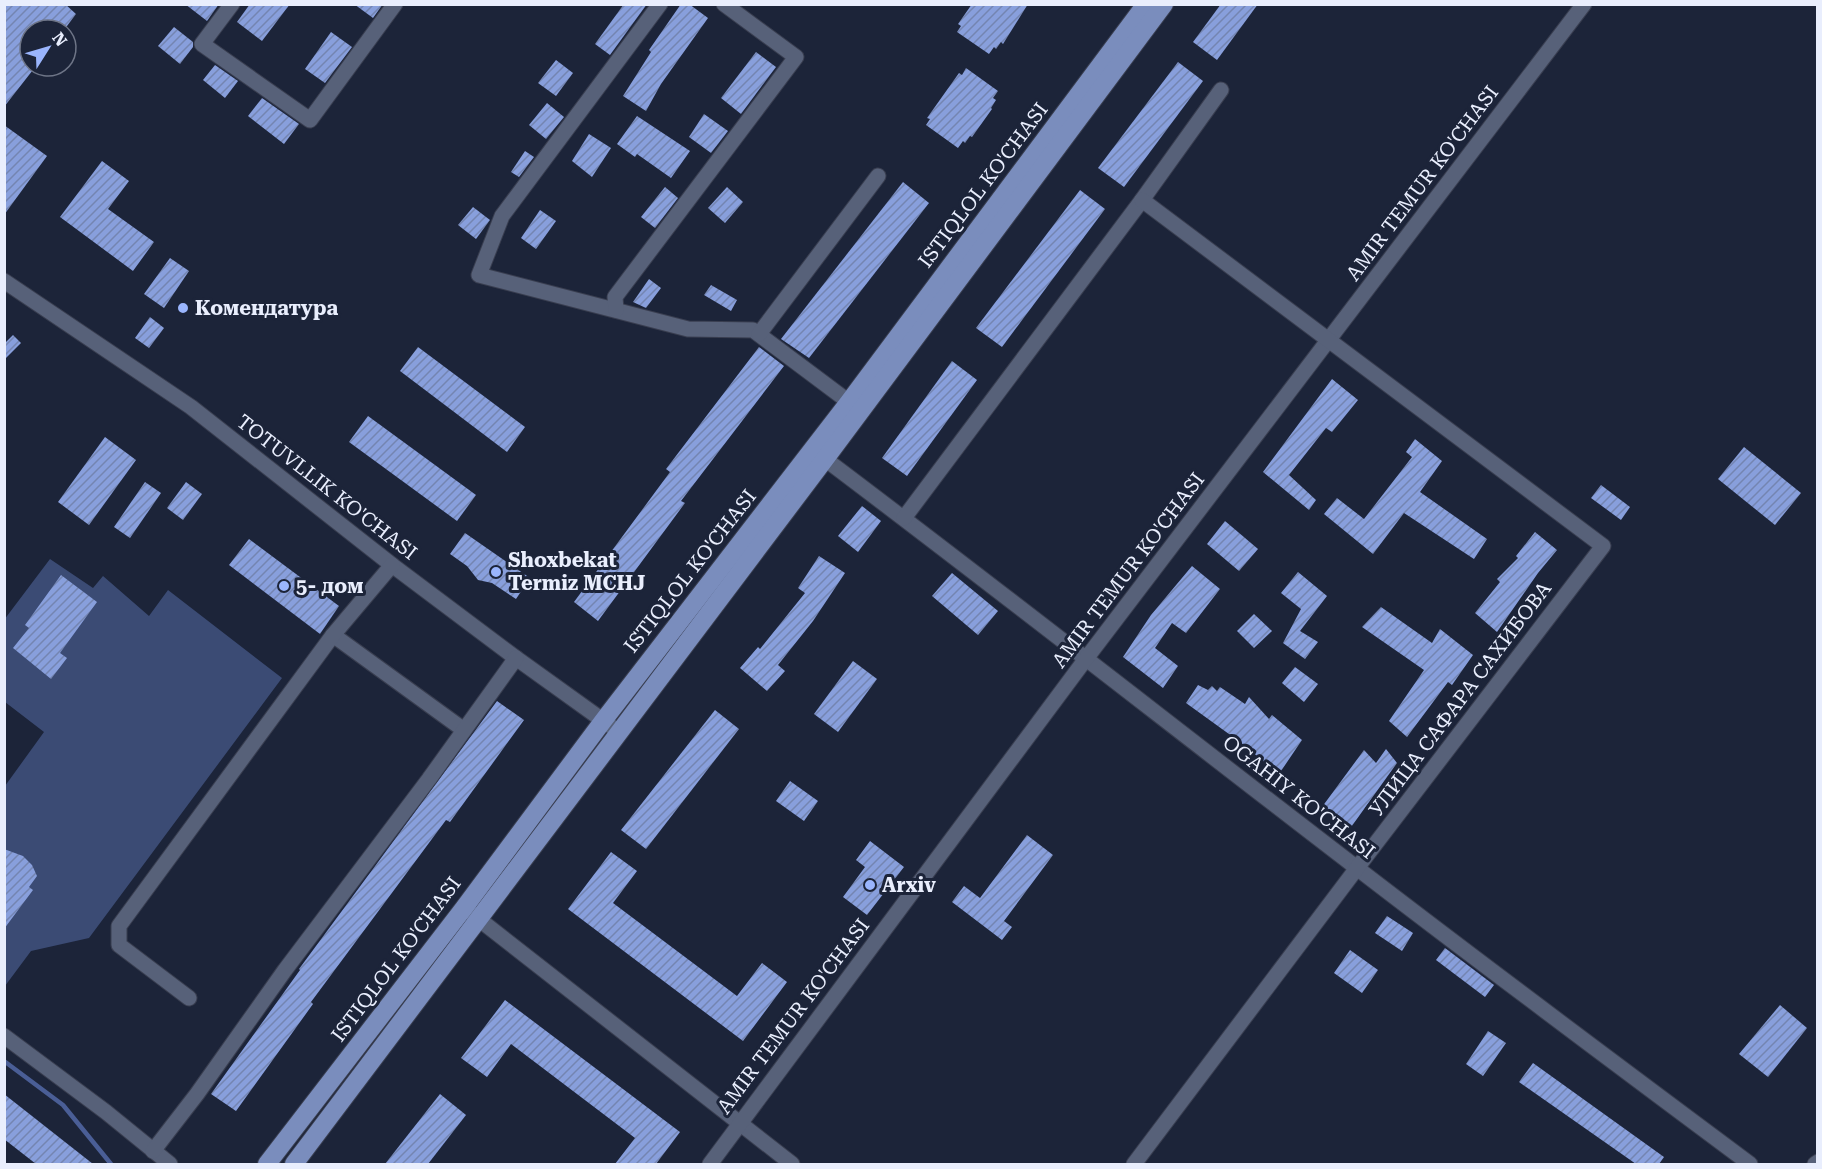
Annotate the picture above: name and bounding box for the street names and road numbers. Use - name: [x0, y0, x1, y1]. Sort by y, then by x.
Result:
- street label: AMIR TEMUR KO'CHASI: [1341, 81, 1503, 285]
- street label: ISTIQLOL KO'CHASI: [913, 98, 1053, 272]
- street label: TOTUVLLIK KO'CHASI: [232, 409, 422, 565]
- street label: AMIR TEMUR KO'CHASI: [1047, 468, 1209, 672]
- street label: ISTIQLOL KO'CHASI: [619, 485, 761, 657]
- street label: УЛИЦА САФАРА САХИБОВА: [1364, 577, 1556, 821]
- street label: OGAHIY KO'CHASI: [1218, 730, 1380, 864]
- street label: ISTIQLOL KO'CHASI: [326, 872, 466, 1046]
- street label: AMIR TEMUR KO'CHASI: [712, 914, 874, 1118]

